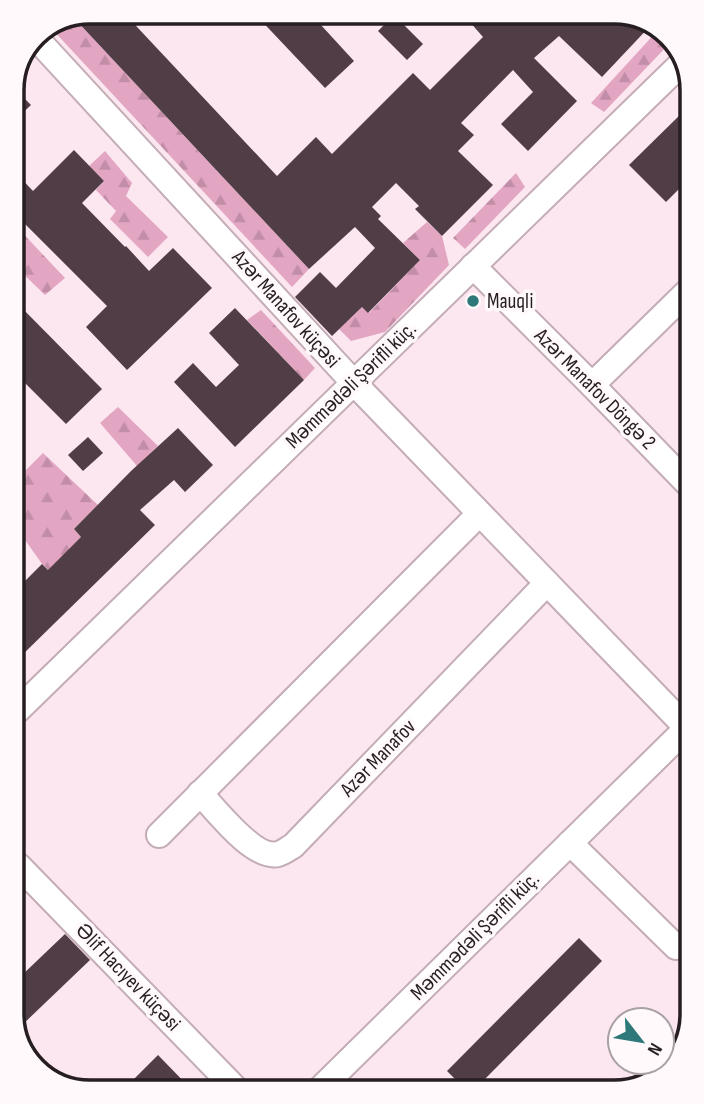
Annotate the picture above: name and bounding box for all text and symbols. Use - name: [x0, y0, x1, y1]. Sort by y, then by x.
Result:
- street label: Azər Manafov küçəsi: [226, 244, 345, 373]
- place label: Mauqli: [487, 289, 533, 314]
- marker: Mauqli: [465, 293, 481, 309]
- street label: Məmmədəli Şərifli küç.: [280, 316, 422, 454]
- street label: Azər Manafov Döngə 2: [529, 323, 661, 455]
- street label: Azər Manafov: [334, 714, 421, 803]
- street label: Məmmədəli Şərifli küç.: [405, 866, 545, 1006]
- street label: Əlif Hacıyev küçəsi: [70, 918, 186, 1036]
- north arrow: [606, 1006, 676, 1076]
- text: N: [642, 1039, 667, 1059]

